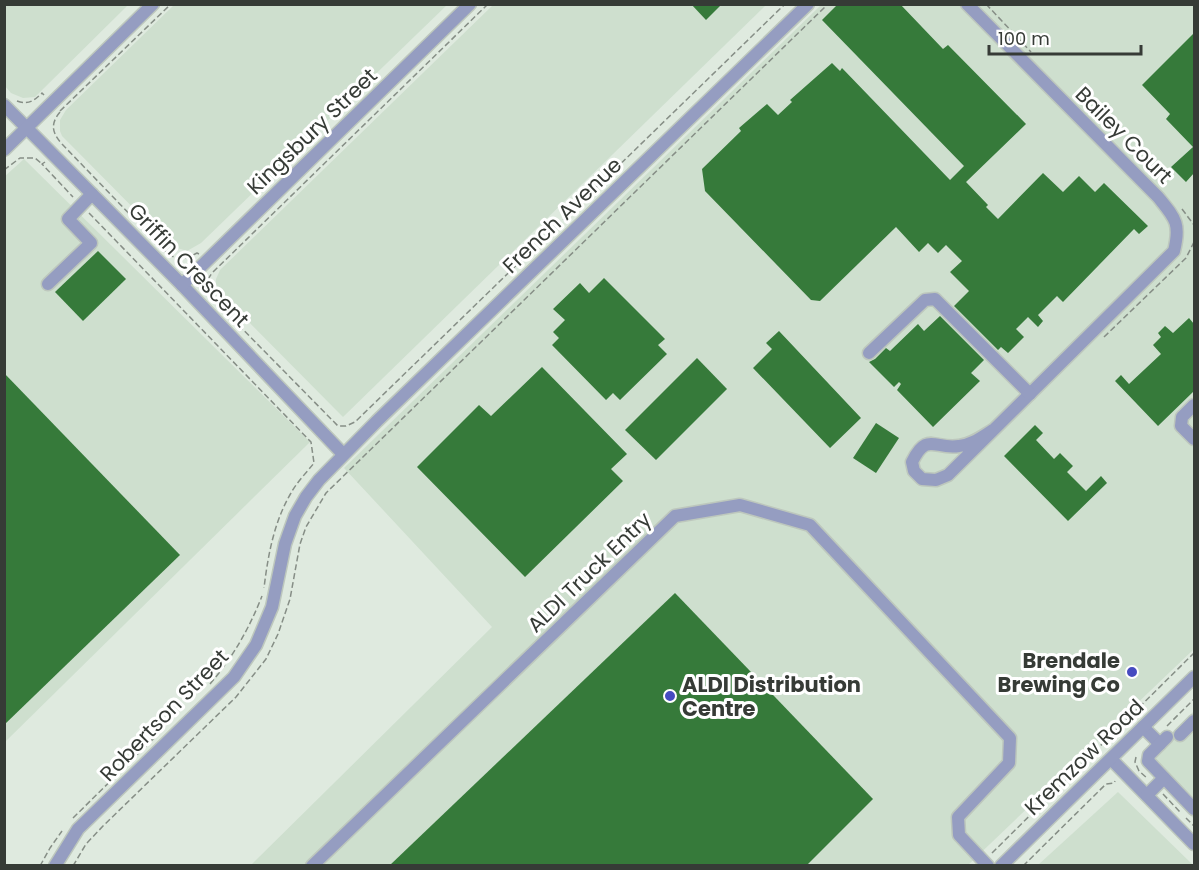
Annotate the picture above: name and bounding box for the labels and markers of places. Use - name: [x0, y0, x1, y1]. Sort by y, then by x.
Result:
- place label: Brendale Brewing Co: [998, 646, 1120, 699]
- marker: Brendale Brewing Co: [1125, 665, 1139, 679]
- place label: ALDI Distribution Centre: [682, 670, 861, 723]
- marker: ALDI Distribution Centre: [663, 689, 677, 703]

